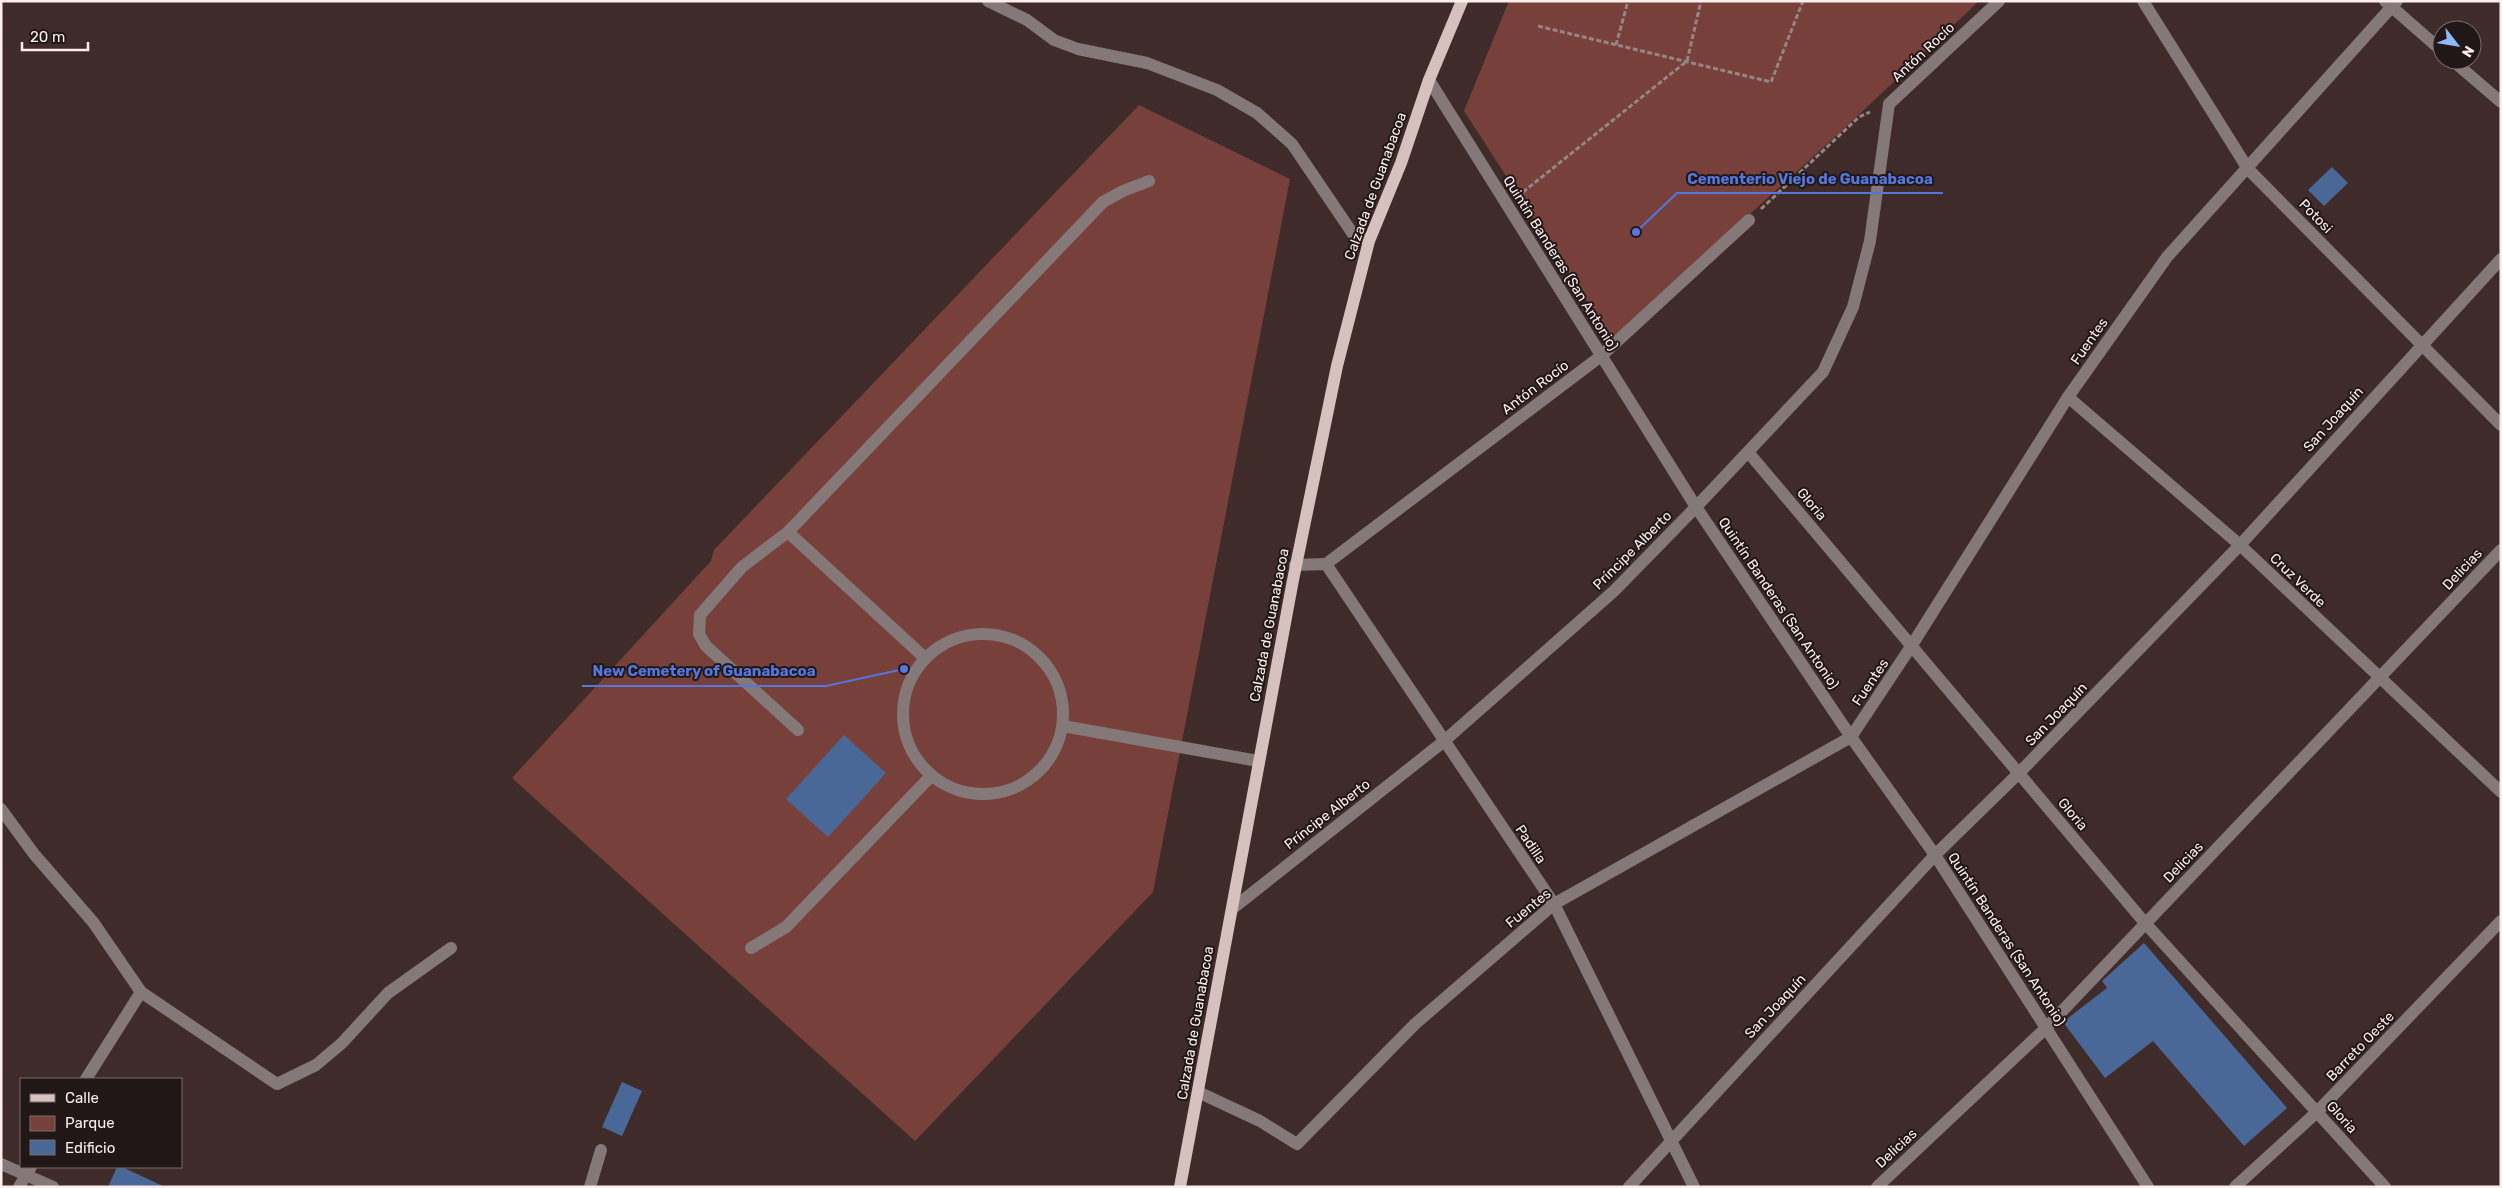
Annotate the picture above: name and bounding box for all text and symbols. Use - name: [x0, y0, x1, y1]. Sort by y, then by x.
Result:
- street label: Antón Rocío: [1888, 19, 1958, 86]
- scale bar: [22, 20, 89, 52]
- north arrow: [2432, 20, 2482, 70]
- text: 20 m: [30, 28, 65, 46]
- text: N: [2458, 43, 2478, 60]
- street label: Calzada de Guanabacoa: [1341, 110, 1410, 262]
- callout: Cementerio Viejo de Guanabacoa: [1677, 163, 1943, 193]
- text: Cementerio Viejo de Guanabacoa: [1687, 170, 1933, 188]
- street label: Quintín Banderas (San Antonio): [1499, 173, 1622, 354]
- street label: Potosi: [2295, 196, 2336, 237]
- street label: Fuentes: [2067, 315, 2112, 368]
- street label: Antón Rocío: [1498, 357, 1572, 418]
- street label: San Joaquín: [2300, 383, 2367, 455]
- street label: Gloria: [1793, 485, 1830, 524]
- street label: Príncipe Alberto: [1589, 507, 1675, 593]
- street label: Quintín Banderas (San Antonio): [1715, 514, 1842, 692]
- street label: Delicias: [2439, 545, 2486, 594]
- street label: Calzada de Guanabacoa: [1246, 547, 1293, 703]
- street label: Cruz Verde: [2266, 550, 2329, 611]
- street label: Fuentes: [1849, 655, 1892, 709]
- callout: New Cemetery of Guanabacoa: [582, 656, 826, 686]
- text: New Cemetery of Guanabacoa: [592, 662, 816, 680]
- street label: San Joaquín: [2022, 679, 2091, 750]
- street label: Príncipe Alberto: [1281, 776, 1374, 853]
- street label: Gloria: [2054, 795, 2091, 834]
- street label: Padilla: [1512, 822, 1550, 867]
- street label: Delicias: [2160, 838, 2207, 886]
- street label: Quintín Banderas (San Antonio): [1944, 849, 2069, 1029]
- street label: Fuentes: [1502, 885, 1554, 932]
- street label: Calzada de Guanabacoa: [1174, 945, 1217, 1101]
- street label: San Joaquín: [1741, 971, 1809, 1042]
- street label: Barreto Oeste: [2323, 1008, 2398, 1085]
- legend: [20, 1078, 182, 1168]
- text: Calle: [65, 1089, 99, 1107]
- street label: Gloria: [2323, 1098, 2360, 1137]
- text: Parque: [65, 1114, 115, 1132]
- street label: Delicias: [1872, 1125, 1921, 1172]
- text: Edificio: [65, 1139, 115, 1157]

